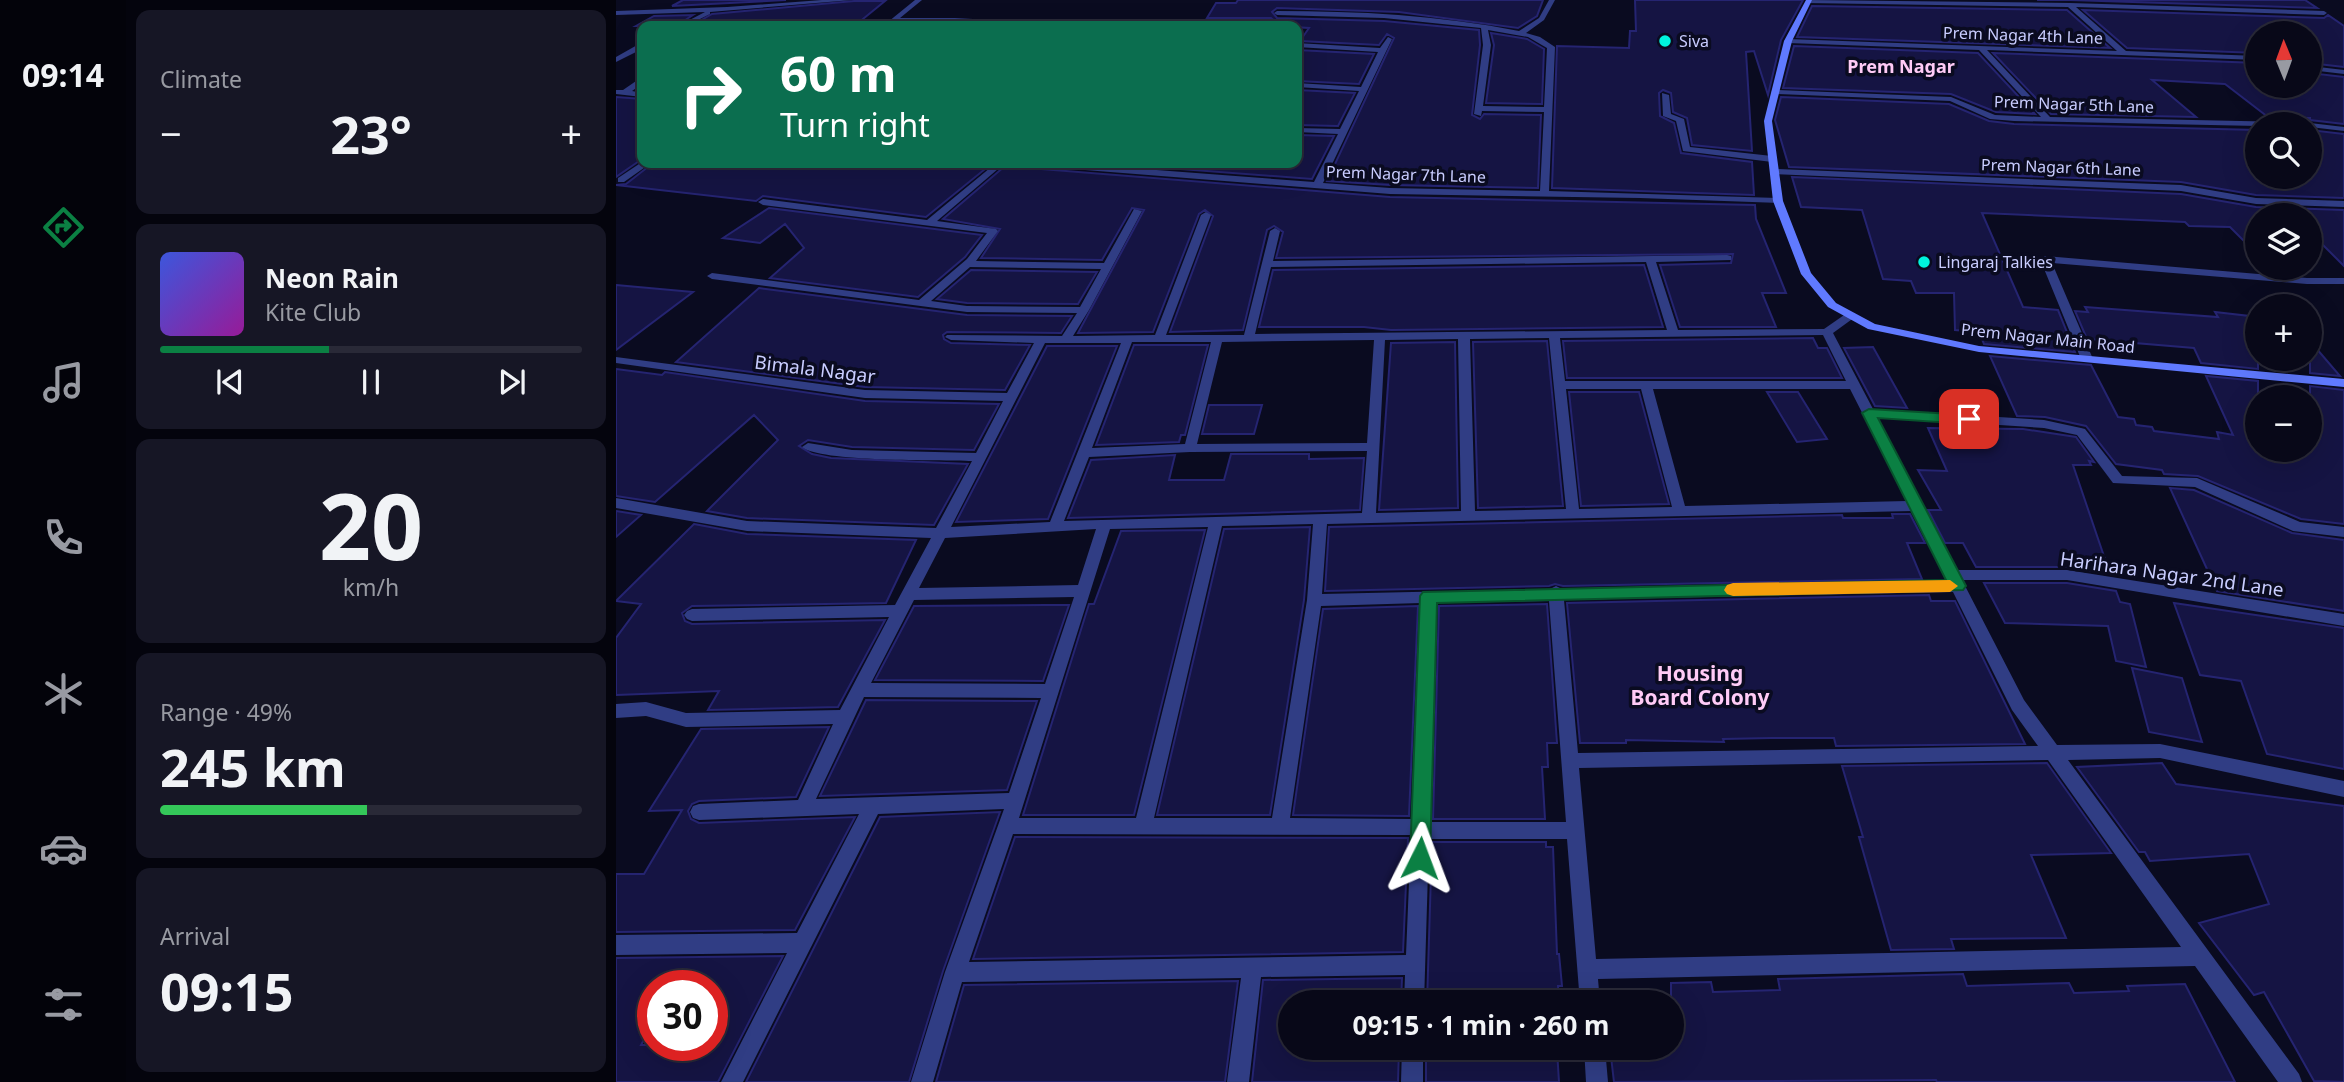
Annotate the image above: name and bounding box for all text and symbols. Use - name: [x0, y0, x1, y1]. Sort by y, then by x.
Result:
- street label: Prem Nagar 4th Lane: [1943, 21, 2103, 49]
- north arrow: [2245, 21, 2322, 98]
- map controls: [2245, 21, 2322, 462]
- place label: Siva: [1679, 30, 1709, 52]
- marker: Siva: [1657, 33, 1673, 49]
- text: 60 m: [780, 40, 897, 106]
- icon: right: [665, 49, 756, 140]
- text: 09:14: [22, 53, 104, 96]
- district label: Prem Nagar: [1847, 54, 1955, 78]
- text: Climate: [160, 63, 242, 95]
- street label: Prem Nagar 5th Lane: [1994, 90, 2154, 118]
- text: 23°: [330, 98, 412, 169]
- text: Turn right: [780, 103, 930, 146]
- text: −: [160, 107, 182, 159]
- text: +: [560, 107, 582, 159]
- button: search: [2245, 112, 2322, 189]
- street label: Prem Nagar 6th Lane: [1981, 153, 2141, 181]
- street label: Prem Nagar 7th Lane: [1326, 160, 1486, 188]
- icon: directions: [39, 203, 88, 252]
- button: layers: [2245, 203, 2322, 280]
- place label: Lingaraj Talkies: [1938, 251, 2053, 273]
- marker: Lingaraj Talkies: [1916, 254, 1932, 270]
- text: Neon Rain: [265, 260, 399, 296]
- button: +: [2245, 294, 2322, 371]
- text: Kite Club: [265, 296, 361, 328]
- street label: Prem Nagar Main Road: [1960, 318, 2136, 358]
- street label: Bimala Nagar: [753, 349, 877, 389]
- icon: music: [39, 358, 88, 407]
- icon: previous: [211, 363, 249, 401]
- icon: pause: [352, 363, 390, 401]
- icon: next: [493, 363, 531, 401]
- button: −: [2245, 385, 2322, 462]
- pin: [1939, 389, 1999, 449]
- icon: arrive: [1950, 400, 1988, 438]
- text: 20: [319, 463, 423, 587]
- icon: phone: [39, 513, 88, 562]
- street label: Harihara Nagar 2nd Lane: [2059, 545, 2285, 603]
- text: km/h: [343, 571, 399, 603]
- district label: Housing Board Colony: [1631, 659, 1770, 711]
- icon: climate: [39, 669, 88, 718]
- text: Range · 49%: [160, 696, 292, 728]
- text: 245 km: [160, 731, 346, 802]
- position arrow: [1383, 821, 1457, 895]
- icon: car: [39, 824, 88, 873]
- text: Arrival: [160, 920, 230, 952]
- text: 09:15: [160, 955, 294, 1026]
- speed limit sign: 30: [637, 970, 728, 1061]
- icon: filters: [39, 980, 88, 1029]
- text: 09:15 · 1 min · 260 m: [1353, 1007, 1609, 1043]

